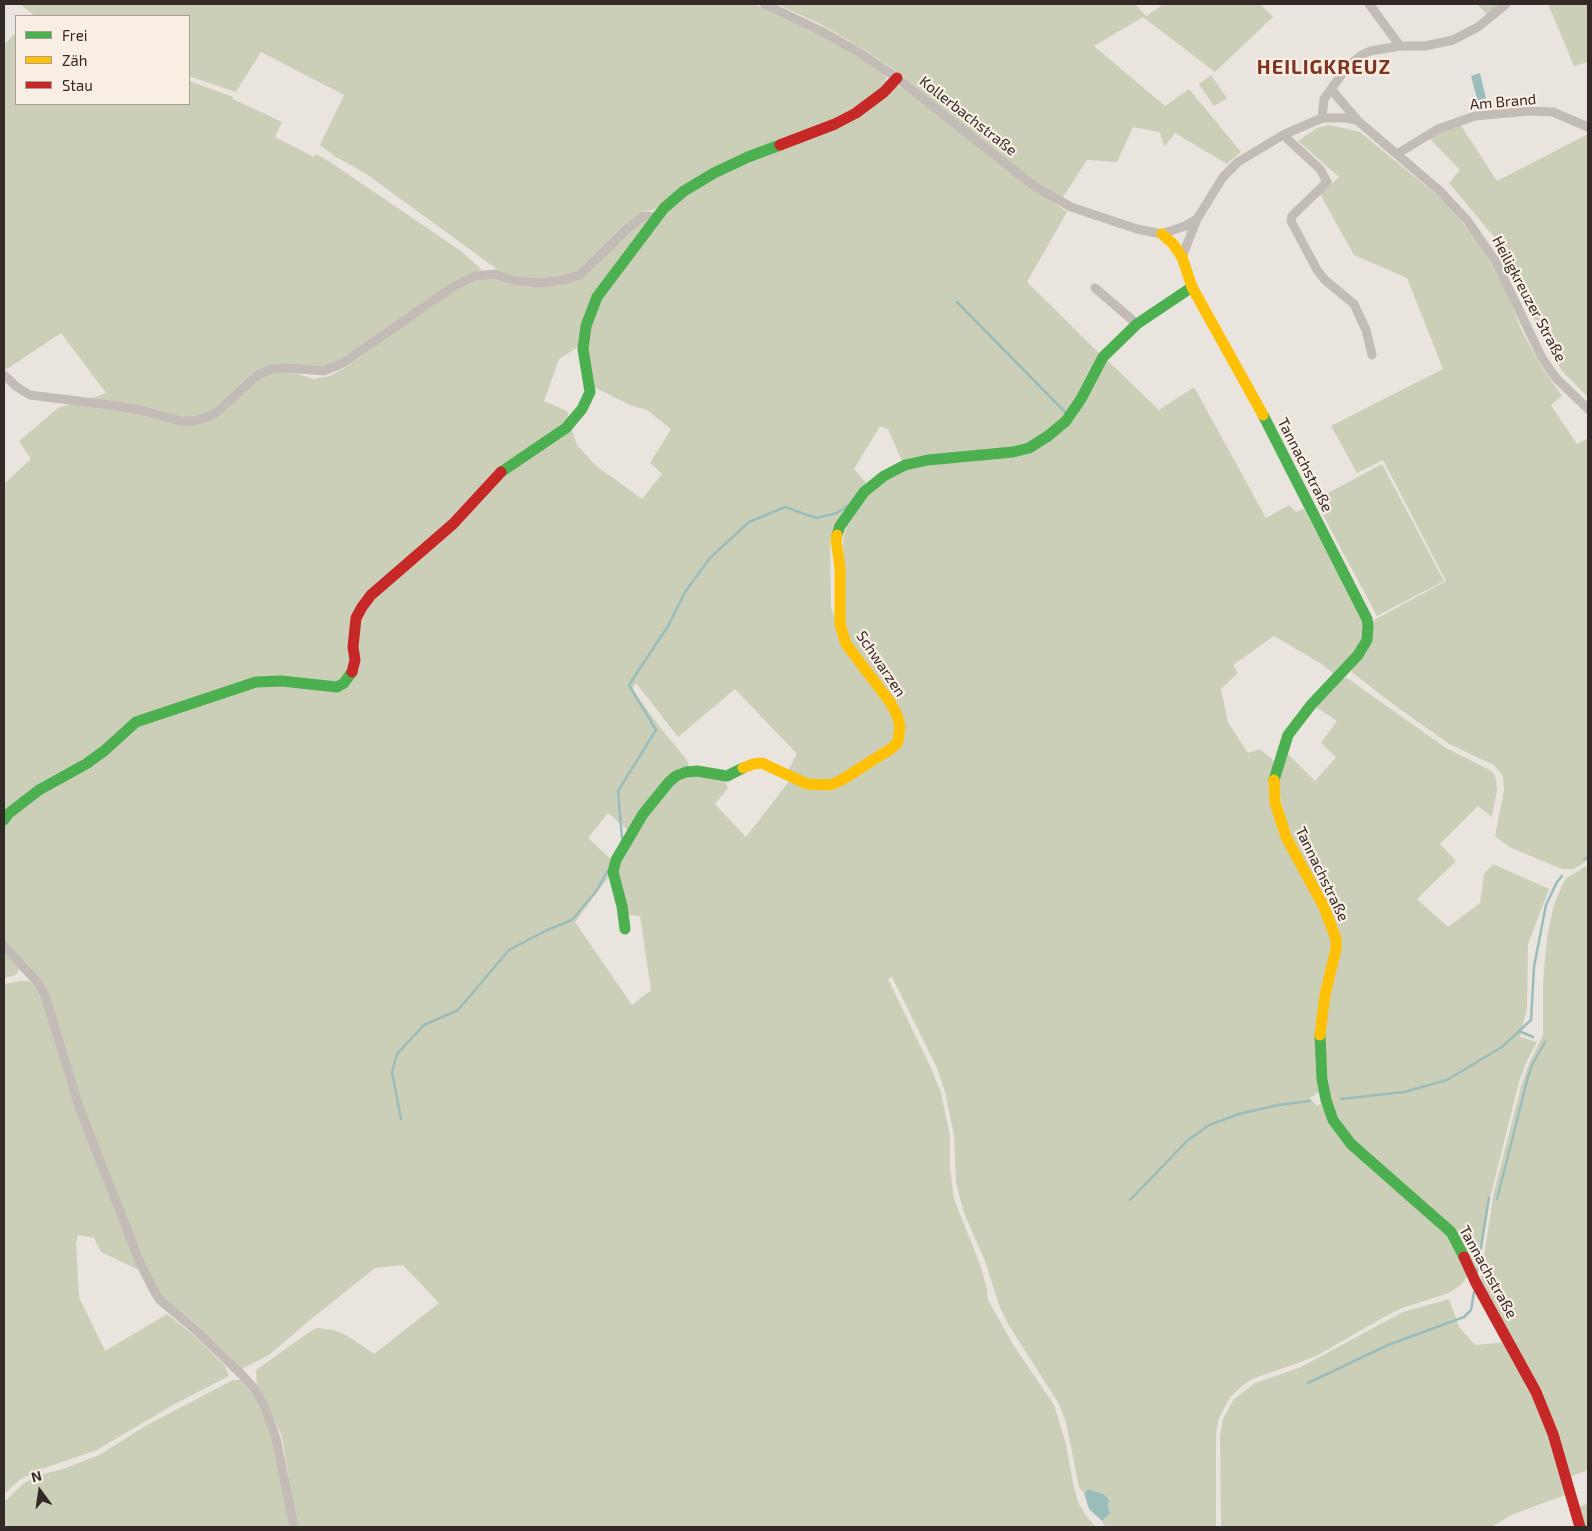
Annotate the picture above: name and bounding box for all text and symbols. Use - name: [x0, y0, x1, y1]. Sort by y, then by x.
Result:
- legend: [15, 15, 190, 105]
- text: Frei: [62, 26, 87, 44]
- text: Zäh: [62, 51, 87, 69]
- district label: HEILIGKREUZ: [1255, 55, 1393, 79]
- street label: Kollerbachstraße: [916, 72, 1020, 160]
- text: Stau: [62, 76, 93, 94]
- street label: Am Brand: [1469, 90, 1537, 114]
- street label: Heiligkreuzer Straße: [1488, 233, 1570, 365]
- street label: Tannachstraße: [1274, 415, 1336, 515]
- street label: Schwarzen: [852, 628, 910, 700]
- street label: Tannachstraße: [1291, 824, 1353, 924]
- street label: Tannachstraße: [1455, 1223, 1521, 1321]
- north arrow: [15, 1466, 65, 1516]
- text: N: [29, 1466, 43, 1485]

